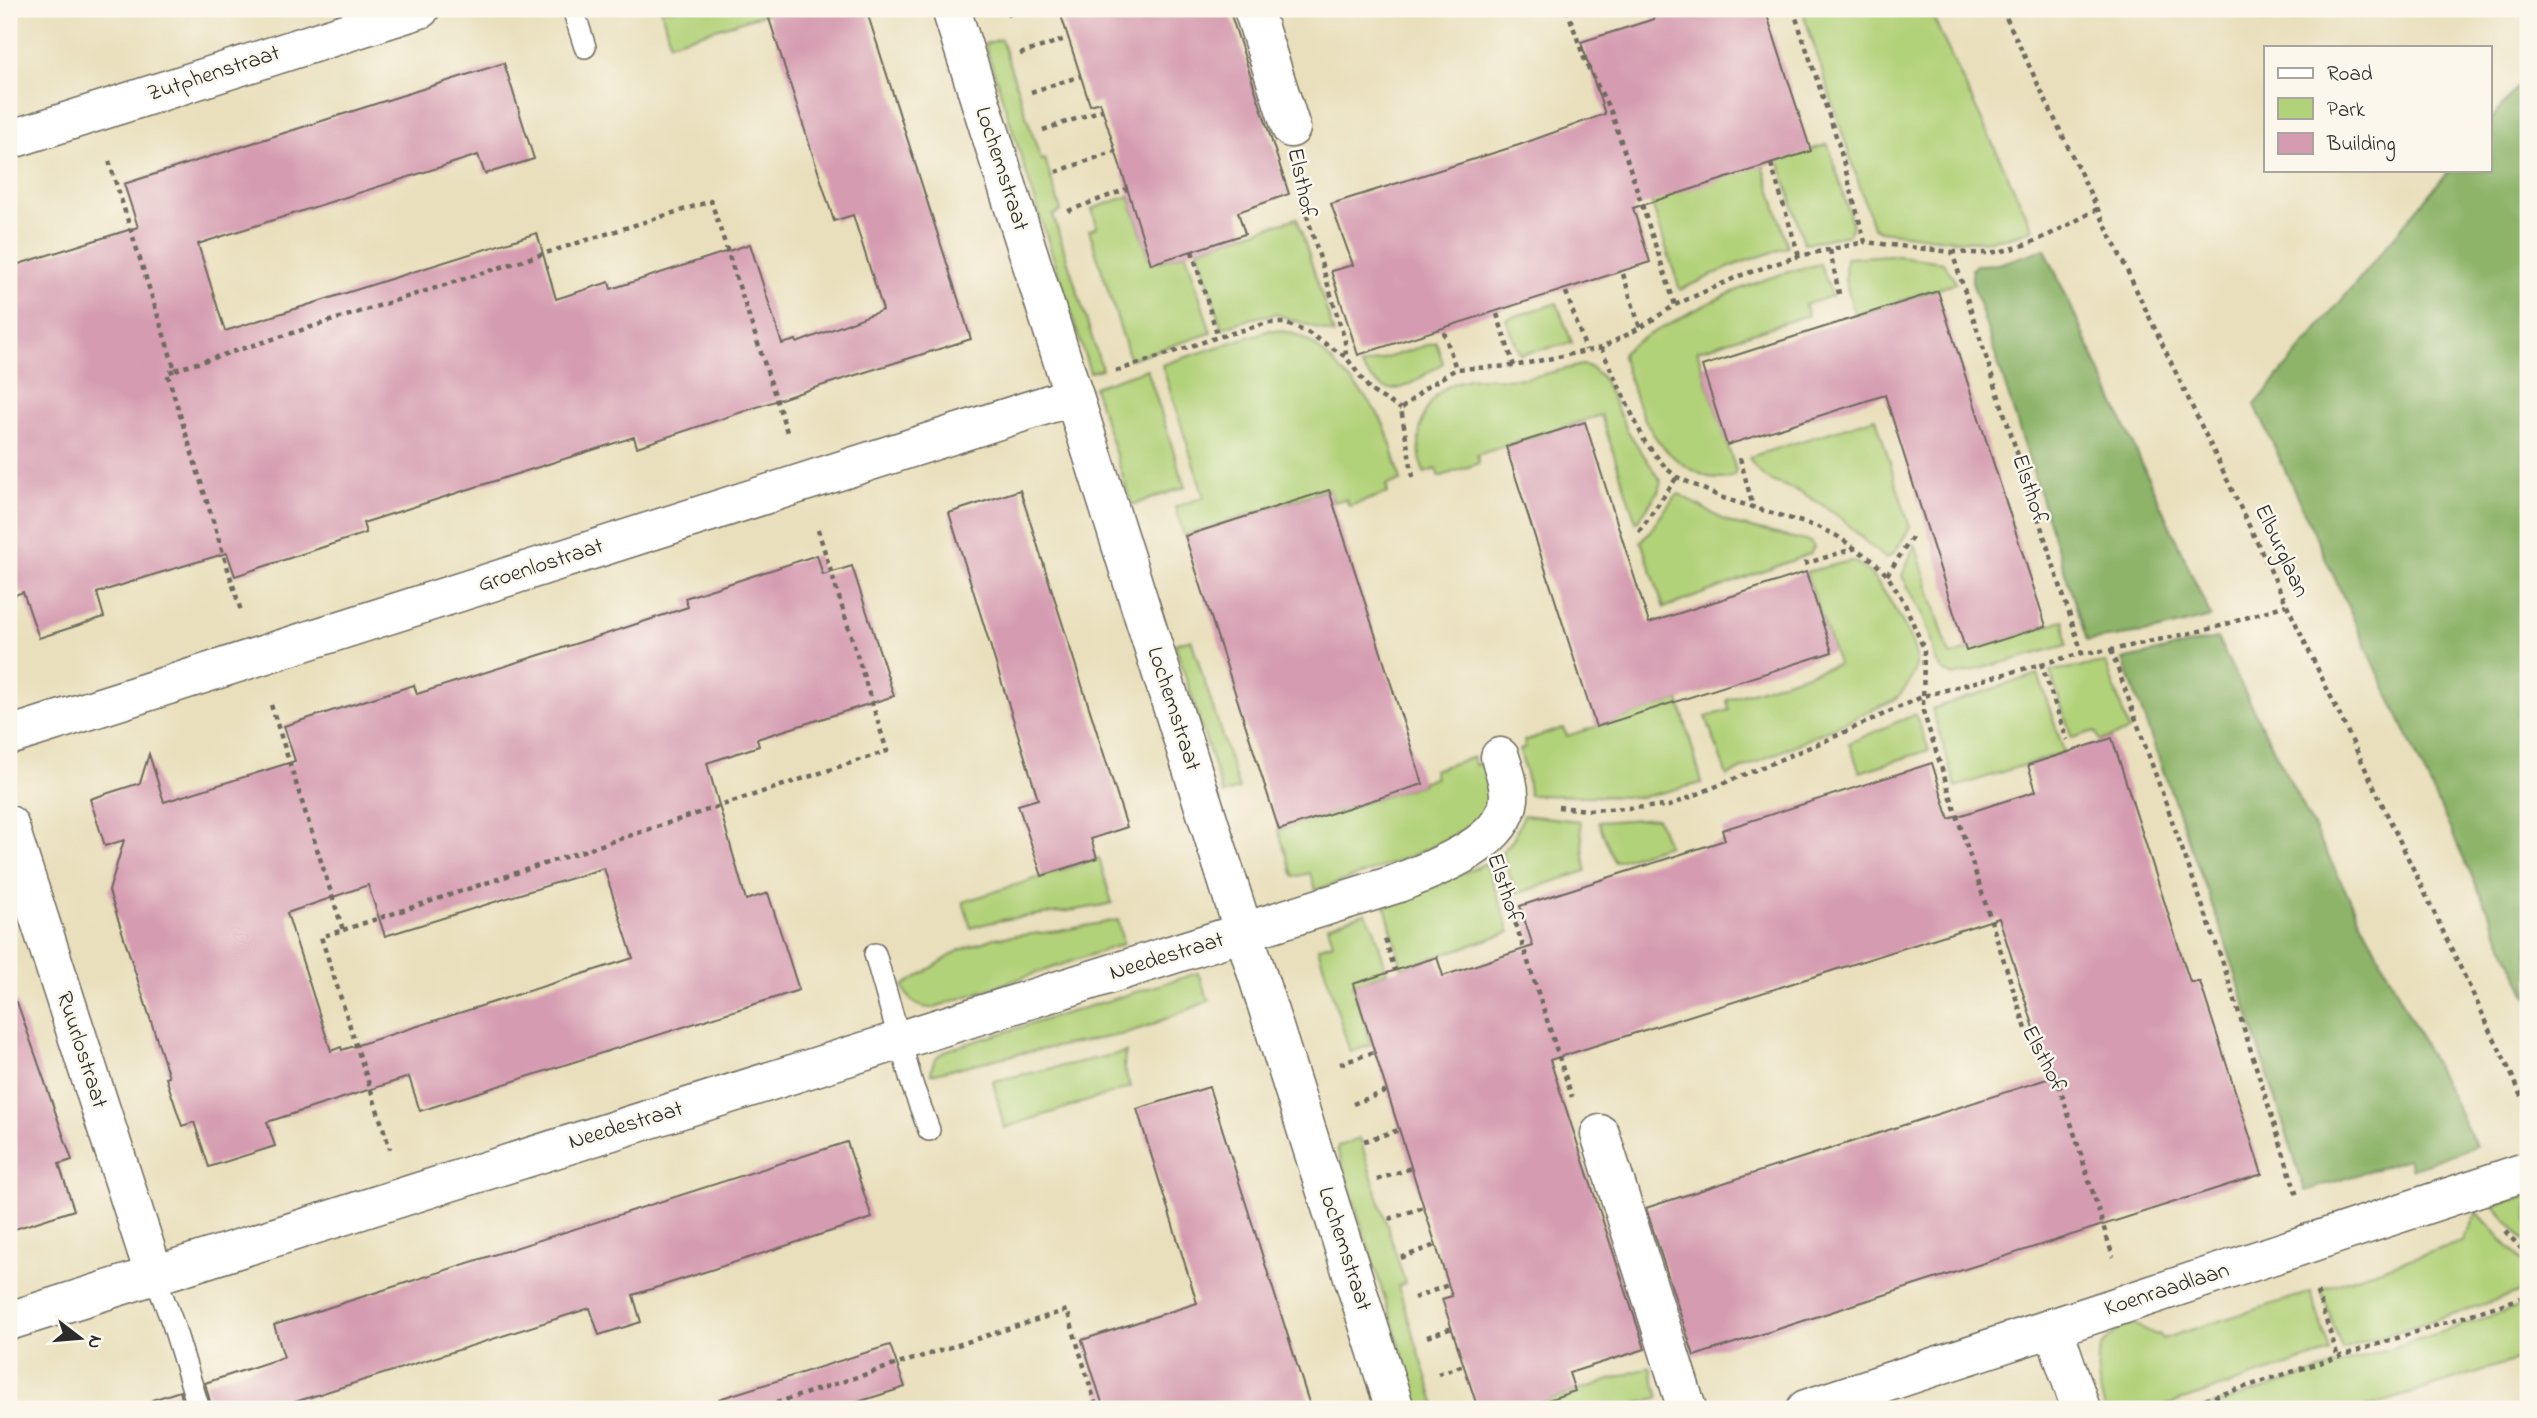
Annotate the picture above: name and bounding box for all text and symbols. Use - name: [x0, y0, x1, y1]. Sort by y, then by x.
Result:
- street label: Zutphenstraat: [144, 37, 285, 111]
- legend: [2264, 46, 2492, 172]
- text: Road: [2327, 60, 2373, 90]
- text: Park: [2327, 96, 2366, 126]
- street label: Lochemstraat: [965, 103, 1037, 236]
- text: Building: [2326, 130, 2396, 162]
- street label: Elsthof: [1278, 145, 1325, 221]
- street label: Elsthof: [2002, 450, 2056, 528]
- street label: Elburglaan: [2244, 499, 2317, 604]
- street label: Groenlostraat: [474, 530, 608, 602]
- street label: Lochemstraat: [1137, 643, 1209, 776]
- street label: Elsthof: [1477, 849, 1531, 927]
- street label: Needestraat: [1106, 924, 1229, 990]
- street label: Ruurlostraat: [47, 987, 115, 1113]
- street label: Elsthof: [2012, 1020, 2074, 1098]
- street label: Needestraat: [565, 1093, 688, 1159]
- street label: Lochemstraat: [1308, 1183, 1380, 1316]
- street label: Koenraadlaan: [2100, 1254, 2234, 1326]
- north arrow: [46, 1302, 116, 1372]
- text: N: [79, 1332, 109, 1352]

